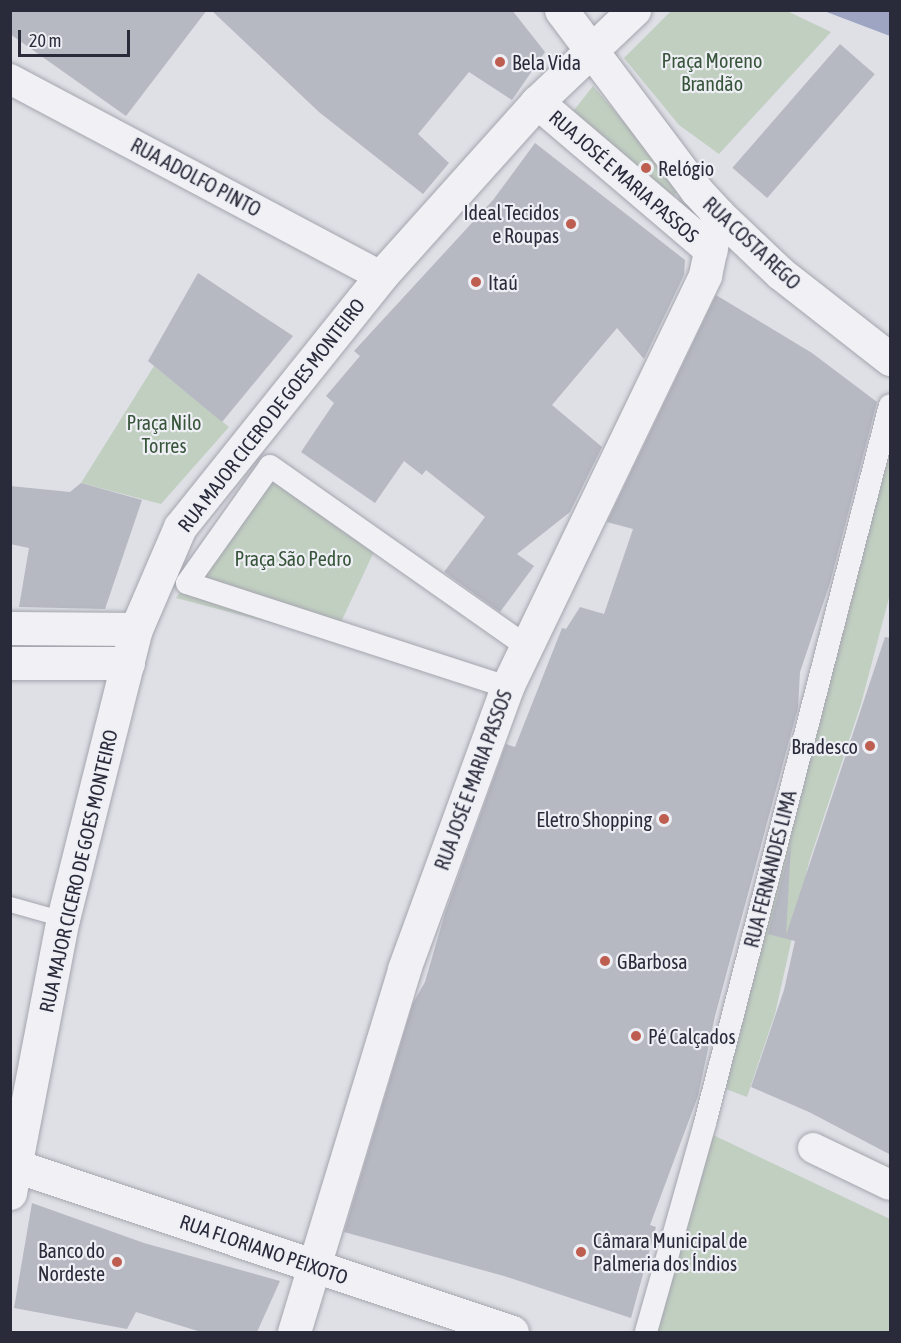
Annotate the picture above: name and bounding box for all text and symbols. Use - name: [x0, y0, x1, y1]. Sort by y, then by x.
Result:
- scale bar: [21, 18, 134, 56]
- text: 20 m: [29, 30, 61, 51]
- park label: Praça Moreno Brandão: [662, 48, 762, 95]
- place label: Bela Vida: [512, 50, 581, 74]
- marker: Bela Vida: [493, 55, 507, 69]
- street label: RUA JOSÉ E MARIA PASSOS: [544, 105, 704, 247]
- street label: RUA ADOLFO PINTO: [127, 133, 265, 221]
- place label: Relógio: [658, 156, 714, 180]
- marker: Relógio: [639, 161, 653, 175]
- street label: RUA COSTA REGO: [698, 192, 806, 294]
- place label: Ideal Tecidos e Roupas: [464, 201, 559, 248]
- marker: Ideal Tecidos e Roupas: [564, 217, 578, 231]
- place label: Itaú: [488, 270, 518, 294]
- marker: Itaú: [469, 275, 483, 289]
- street label: RUA MAJOR CICERO DE GOES MONTEIRO: [172, 294, 370, 536]
- park label: Praça Nilo Torres: [127, 410, 201, 457]
- park label: Praça São Pedro: [234, 546, 352, 570]
- street label: RUA JOSÉ E MARIA PASSOS: [429, 687, 517, 873]
- street label: RUA MAJOR CICERO DE GOES MONTEIRO: [34, 727, 122, 1015]
- place label: Bradesco: [791, 734, 858, 758]
- marker: Bradesco: [863, 739, 877, 753]
- street label: RUA FERNANDES LIMA: [739, 788, 801, 950]
- place label: Eletro Shopping: [536, 807, 652, 831]
- marker: Eletro Shopping: [657, 812, 671, 826]
- place label: GBarbosa: [617, 949, 688, 973]
- marker: GBarbosa: [598, 954, 612, 968]
- place label: Pé Calçados: [648, 1024, 735, 1048]
- marker: Pé Calçados: [629, 1029, 643, 1043]
- street label: RUA FLORIANO PEIXOTO: [177, 1209, 351, 1289]
- place label: Câmara Municipal de Palmeria dos Índios: [593, 1228, 747, 1275]
- place label: Banco do Nordeste: [38, 1238, 105, 1285]
- marker: Câmara Municipal de Palmeria dos Índios: [574, 1245, 588, 1259]
- marker: Banco do Nordeste: [110, 1255, 124, 1269]

